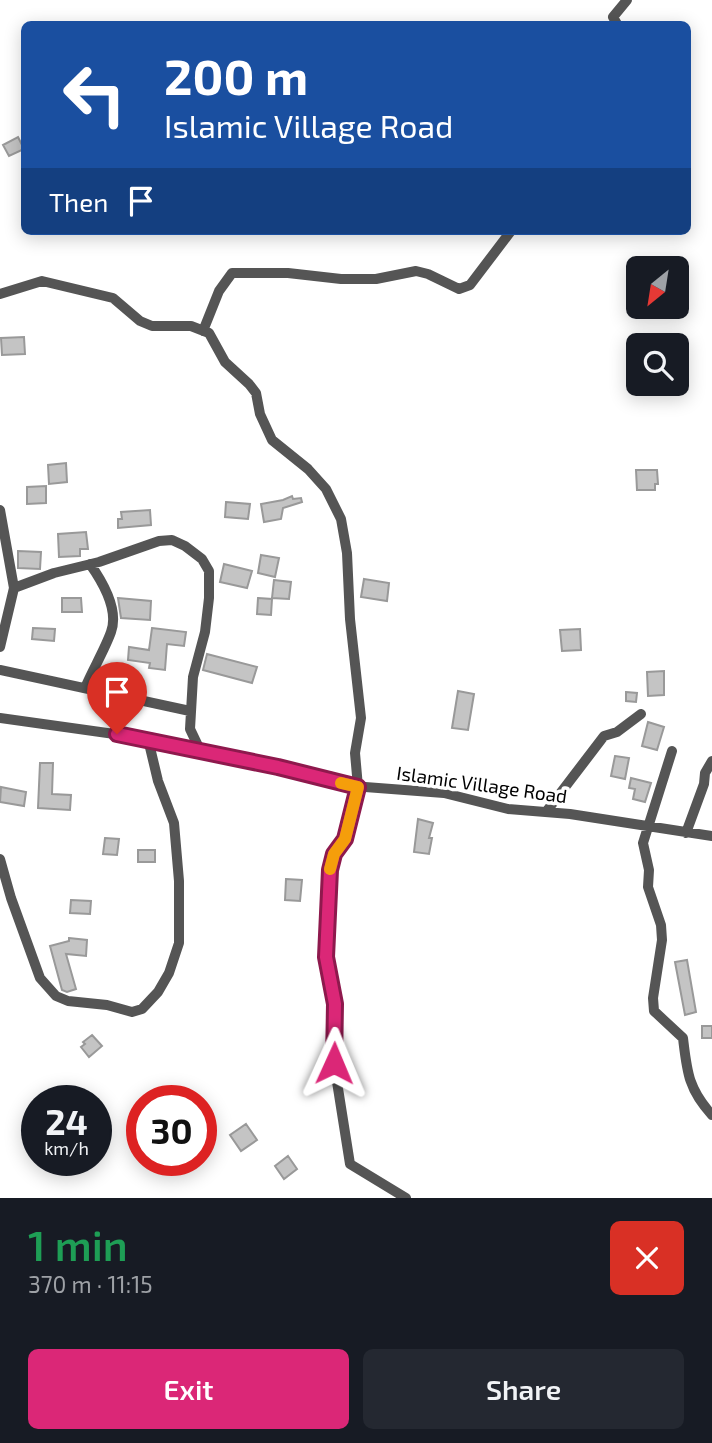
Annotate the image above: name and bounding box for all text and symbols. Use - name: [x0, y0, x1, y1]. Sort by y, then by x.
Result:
- text: 200 m: [164, 46, 308, 105]
- icon: left: [49, 49, 140, 140]
- text: Islamic Village Road: [164, 106, 453, 144]
- icon: arrive: [122, 182, 160, 220]
- text: Then: [49, 186, 108, 217]
- north arrow: [626, 256, 690, 318]
- map controls: [626, 256, 689, 396]
- button: search: [626, 333, 689, 396]
- pin: [87, 662, 147, 734]
- icon: arrive: [98, 673, 136, 711]
- street label: Islamic Village Road: [395, 761, 569, 807]
- position arrow: [297, 1026, 371, 1100]
- speed limit sign: 30: [126, 1085, 217, 1176]
- text: 24: [45, 1100, 88, 1142]
- text: km/h: [44, 1137, 89, 1159]
- text: 1 min: [28, 1219, 128, 1269]
- button: close: [610, 1221, 684, 1295]
- text: 370 m · 11:15: [28, 1270, 153, 1298]
- button: Exit: [28, 1349, 349, 1429]
- button: Share: [363, 1349, 684, 1429]

